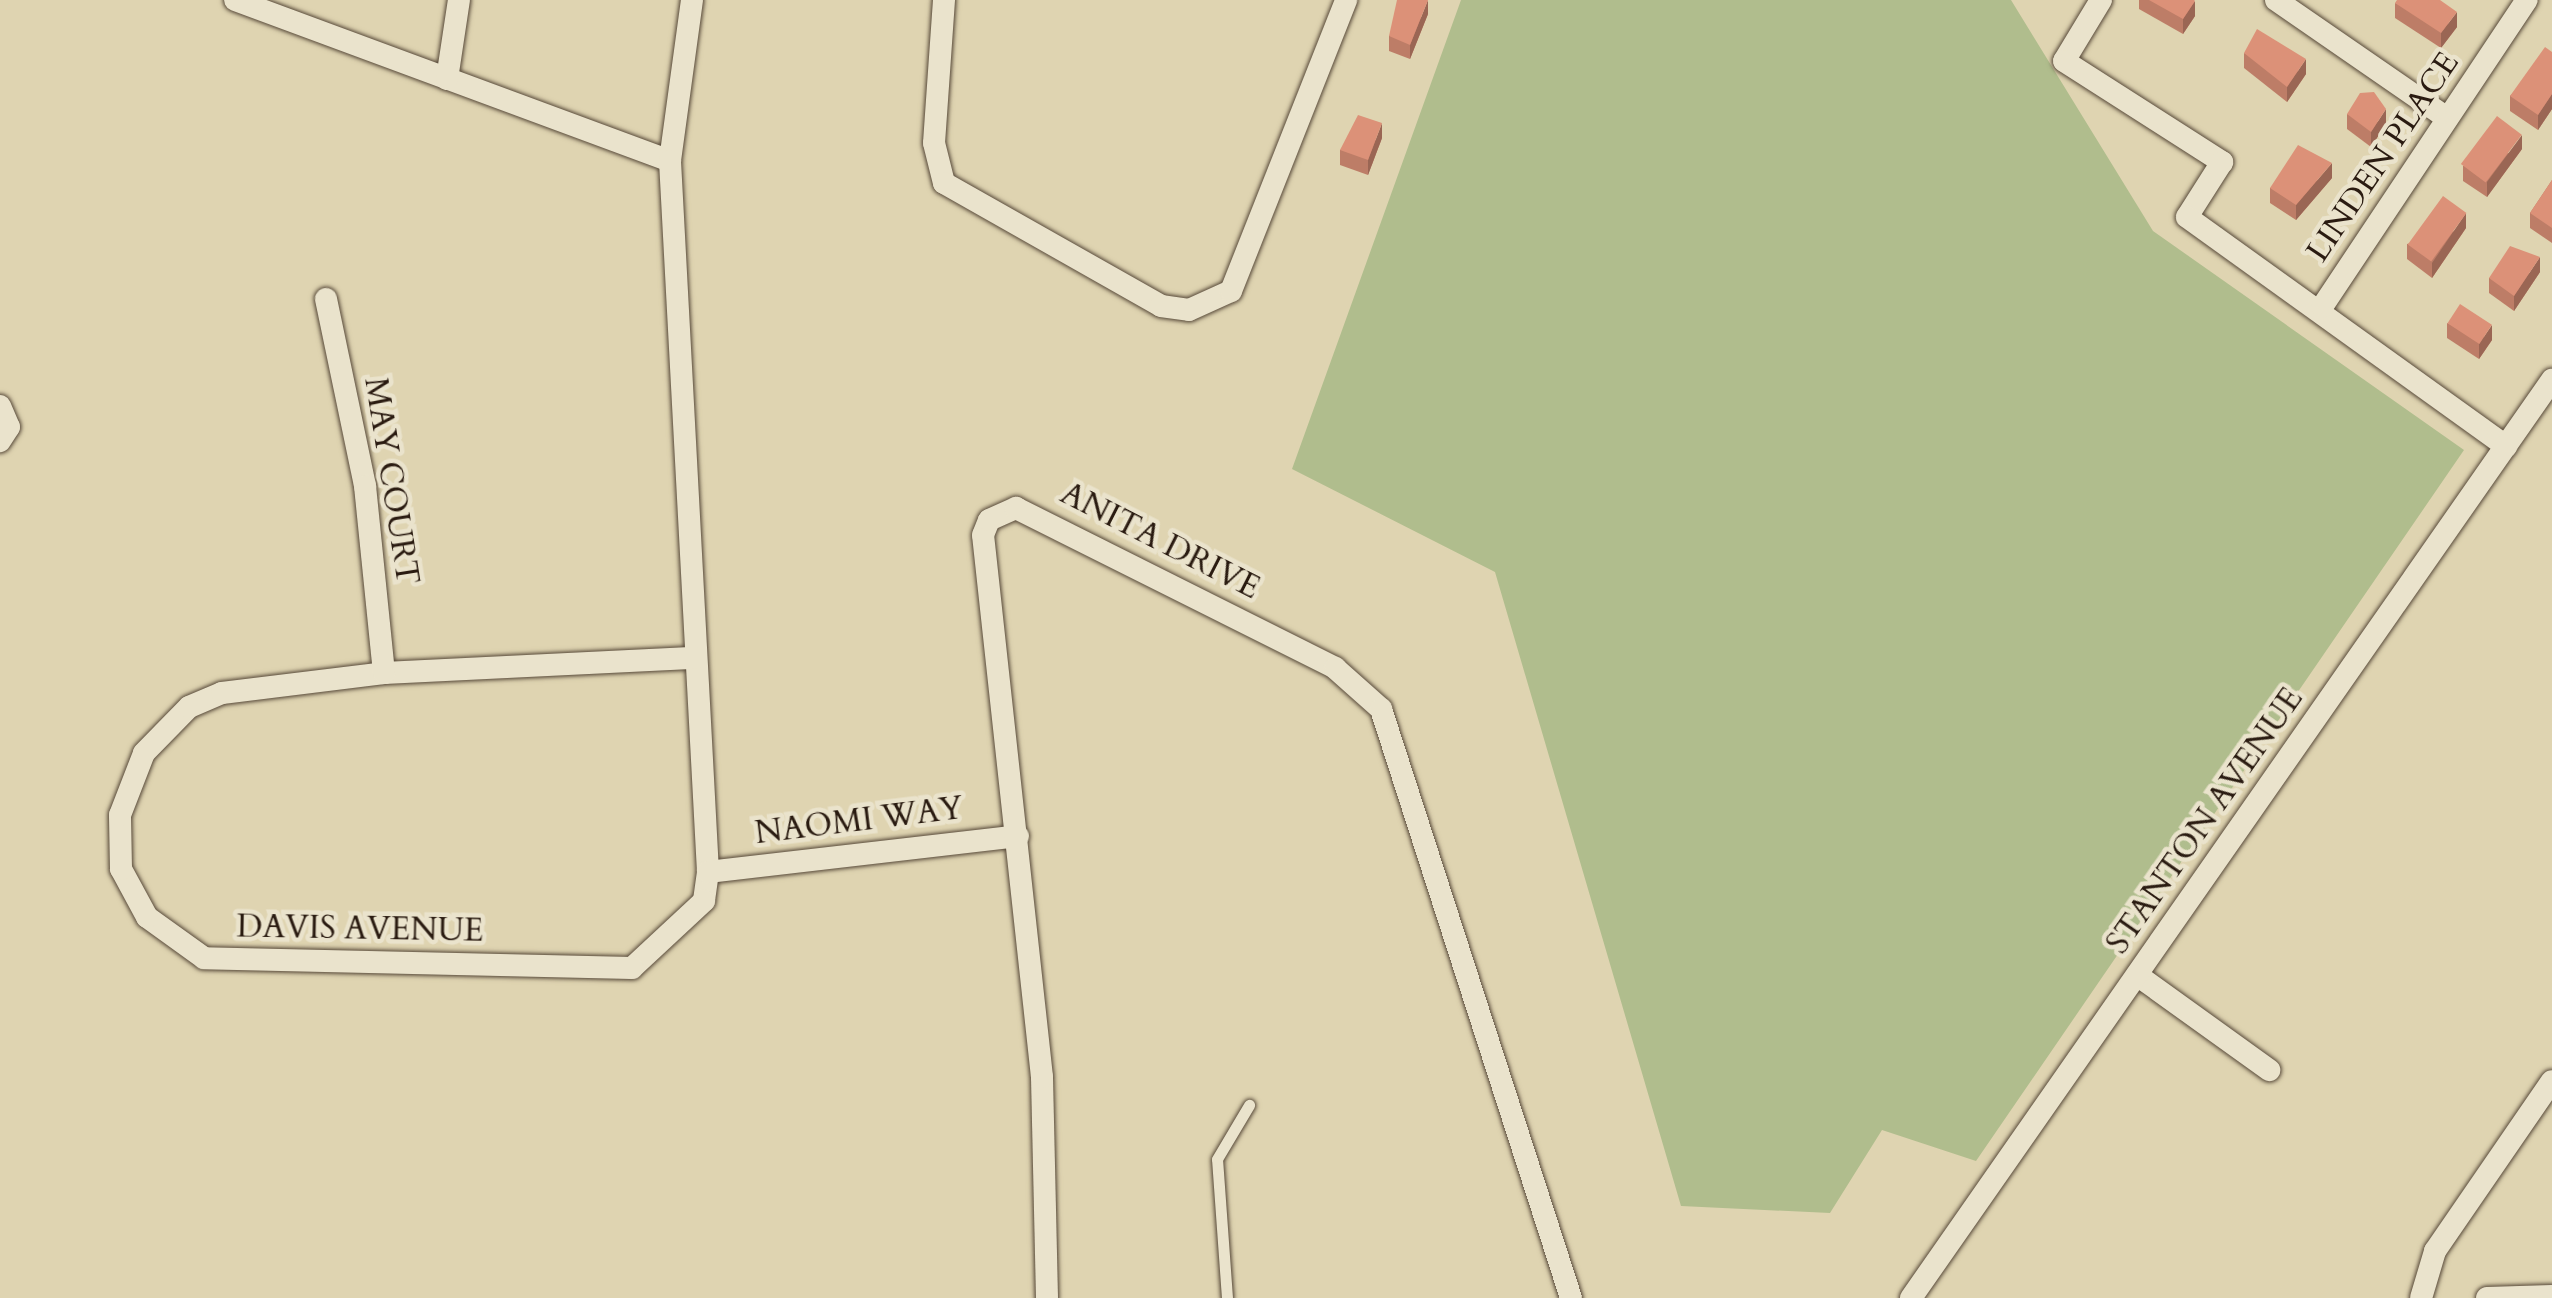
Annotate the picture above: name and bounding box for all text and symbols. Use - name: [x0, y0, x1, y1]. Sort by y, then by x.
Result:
- street label: LINDEN PLACE: [2299, 45, 2467, 269]
- street label: MAY COURT: [356, 375, 426, 587]
- street label: ANITA DRIVE: [1054, 474, 1266, 608]
- street label: STANTON AVENUE: [2099, 681, 2311, 961]
- street label: NAOMI WAY: [753, 789, 965, 853]
- street label: DAVIS AVENUE: [236, 908, 484, 950]

